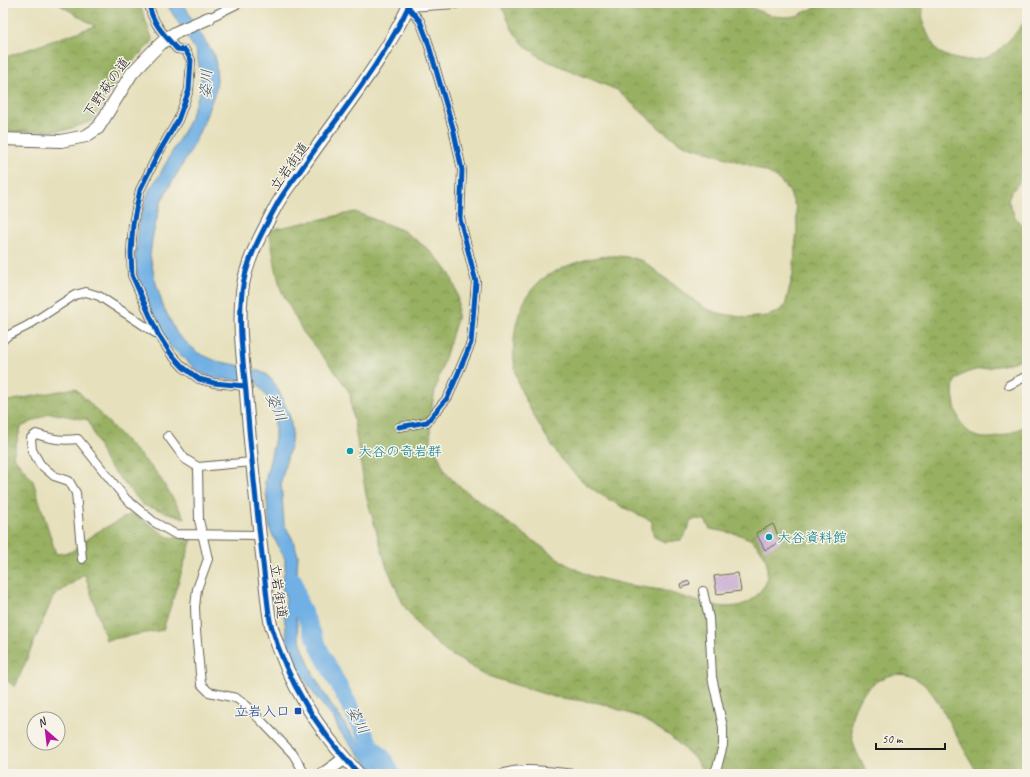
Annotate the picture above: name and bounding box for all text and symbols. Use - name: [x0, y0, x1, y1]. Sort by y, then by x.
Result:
- street label: 下野萩の道: [79, 54, 133, 121]
- water label: 姿川: [196, 69, 217, 100]
- street label: 立岩街道: [266, 138, 312, 194]
- water label: 姿川: [261, 390, 290, 425]
- place label: 大谷の奇岩群: [358, 443, 442, 460]
- marker: 大谷の奇岩群: [345, 446, 355, 456]
- place label: 大谷資料館: [777, 529, 847, 546]
- marker: 大谷資料館: [764, 532, 774, 542]
- street label: 立岩街道: [266, 562, 291, 620]
- place label: 立岩入口: [234, 703, 290, 720]
- water label: 姿川: [342, 703, 373, 738]
- marker: 立岩入口: [293, 706, 303, 716]
- north arrow: [26, 711, 66, 751]
- text: N: [35, 713, 50, 730]
- scale bar: [876, 725, 945, 751]
- text: 50 m: [882, 731, 904, 747]

